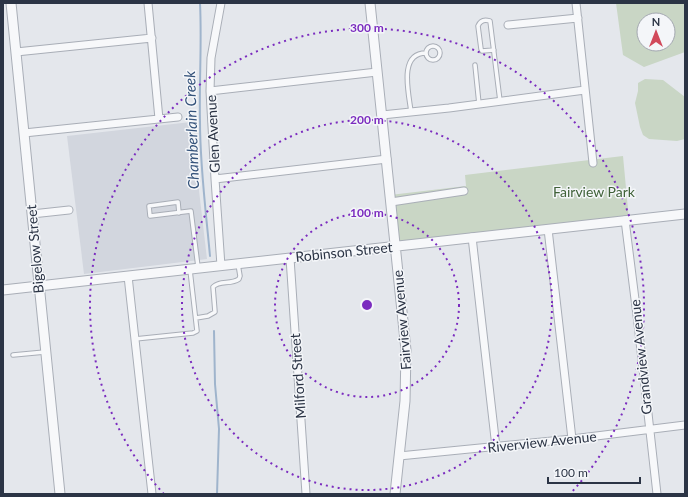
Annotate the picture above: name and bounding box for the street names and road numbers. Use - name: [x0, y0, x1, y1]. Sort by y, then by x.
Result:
- street label: Glen Avenue: [202, 95, 223, 173]
- street label: Bigelow Street: [22, 204, 47, 294]
- street label: Robinson Street: [295, 238, 393, 265]
- street label: Fairview Avenue: [389, 269, 414, 371]
- street label: Grandview Avenue: [626, 299, 655, 416]
- street label: Milford Street: [286, 333, 309, 419]
- street label: Riverview Avenue: [487, 427, 597, 456]

